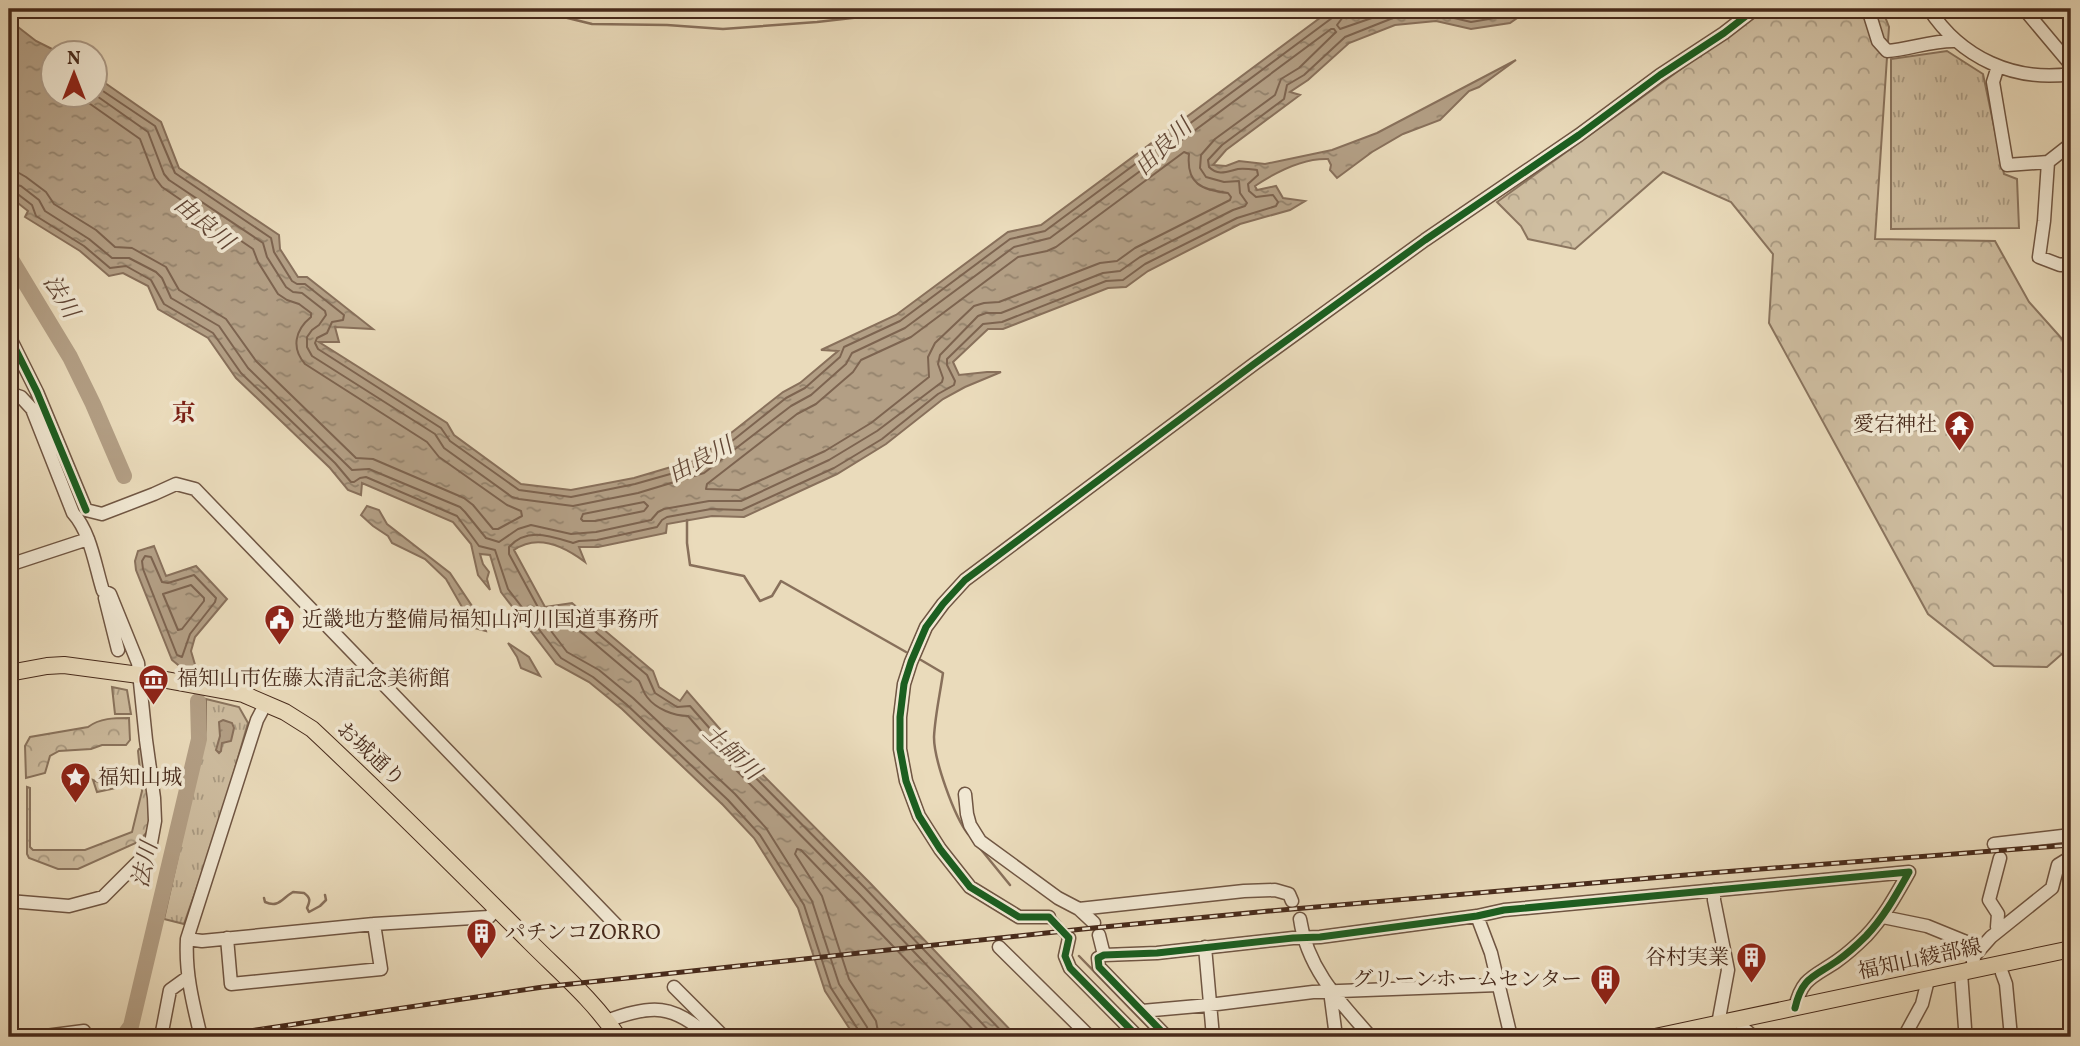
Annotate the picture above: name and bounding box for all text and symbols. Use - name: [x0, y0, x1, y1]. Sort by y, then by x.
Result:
- north arrow: [38, 38, 108, 108]
- text: N: [67, 46, 81, 72]
- water label: 由良川: [1128, 110, 1202, 183]
- water label: 由良川: [166, 190, 242, 260]
- water label: 法川: [34, 269, 87, 328]
- district label: 京: [172, 398, 196, 432]
- temple icon: 愛宕神社: [1943, 408, 1977, 452]
- place label: 愛宕神社: [1853, 411, 1937, 440]
- water label: 由良川: [663, 429, 742, 491]
- public building icon: 近畿地方整備局福知山河川国道事務所: [262, 603, 296, 647]
- place label: 近畿地方整備局福知山河川国道事務所: [302, 606, 659, 635]
- museum icon: 福知山市佐藤太清記念美術館: [137, 662, 171, 706]
- place label: 福知山市佐藤太清記念美術館: [177, 665, 450, 694]
- street label: お城通り: [329, 716, 411, 794]
- water label: 土師川: [695, 718, 769, 790]
- place icon: 福知山城: [58, 761, 92, 805]
- place label: 福知山城: [98, 764, 182, 793]
- water label: 法川: [125, 836, 167, 891]
- building icon: パチンコZORRO: [465, 916, 499, 960]
- place label: パチンコZORRO: [505, 919, 661, 948]
- street label: 福知山綾部線: [1855, 933, 1985, 987]
- building icon: 谷村実業: [1735, 941, 1769, 985]
- place label: 谷村実業: [1645, 944, 1729, 973]
- building icon: グリーンホームセンター: [1588, 963, 1622, 1007]
- place label: グリーンホームセンター: [1352, 966, 1582, 995]

